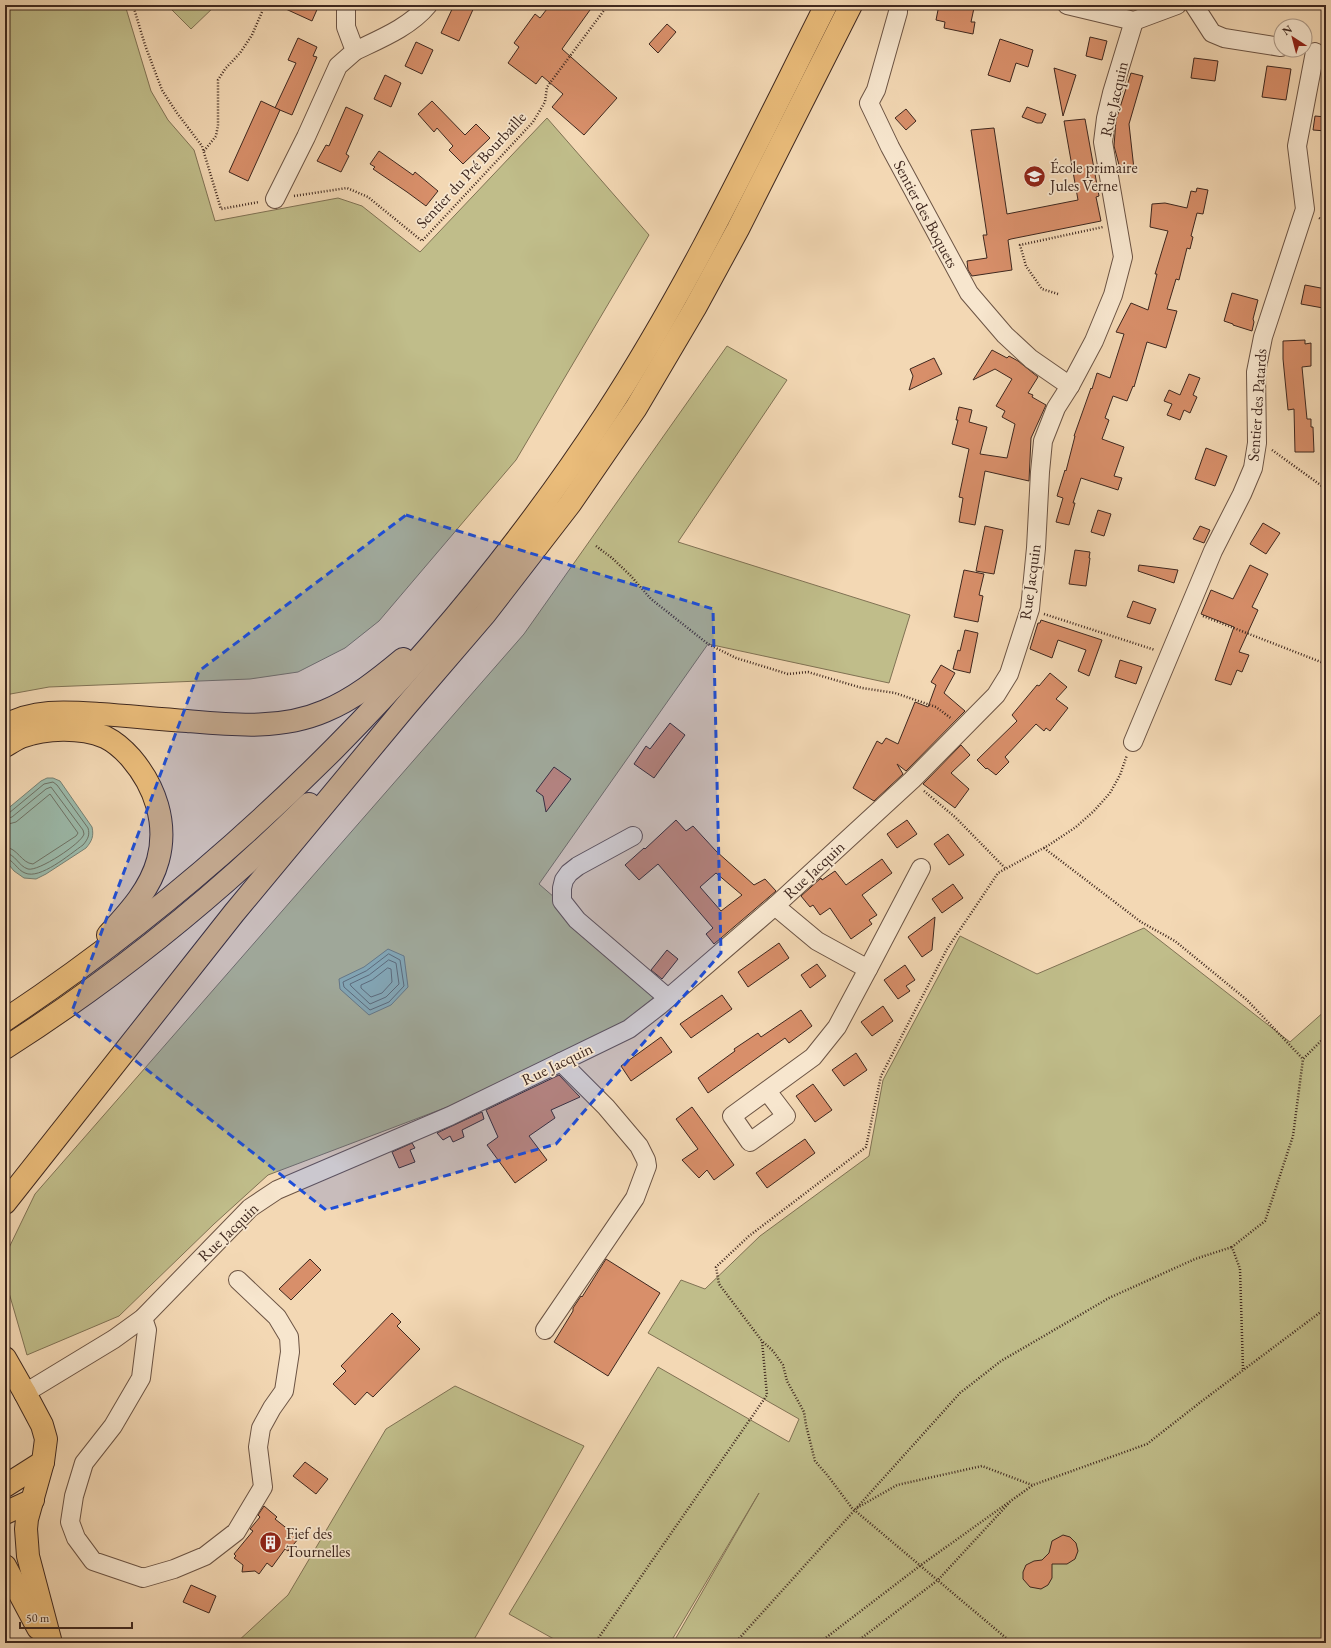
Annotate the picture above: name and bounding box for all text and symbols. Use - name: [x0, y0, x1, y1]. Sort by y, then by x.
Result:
- north arrow: [1273, 18, 1313, 58]
- text: N: [1279, 22, 1295, 38]
- street label: Rue Jacquin: [1095, 59, 1133, 139]
- street label: Sentier du Pré Bourbaille: [411, 107, 531, 233]
- street label: Sentier des Boquets: [889, 156, 963, 272]
- place label: École primaire Jules Verne: [1048, 157, 1138, 196]
- school or university icon: École primaire Jules Verne: [1021, 163, 1047, 189]
- street label: Sentier des Patards: [1243, 348, 1271, 462]
- street label: Rue Jacquin: [1014, 542, 1046, 621]
- street label: Rue Jacquin: [779, 836, 850, 904]
- street label: Rue Jacquin: [518, 1038, 596, 1090]
- street label: Rue Jacquin: [193, 1198, 263, 1266]
- place label: Fief des Tournelles: [286, 1523, 351, 1562]
- building icon: Fief des Tournelles: [257, 1529, 283, 1555]
- scale bar: [20, 1604, 132, 1630]
- text: 50 m: [26, 1610, 50, 1626]

